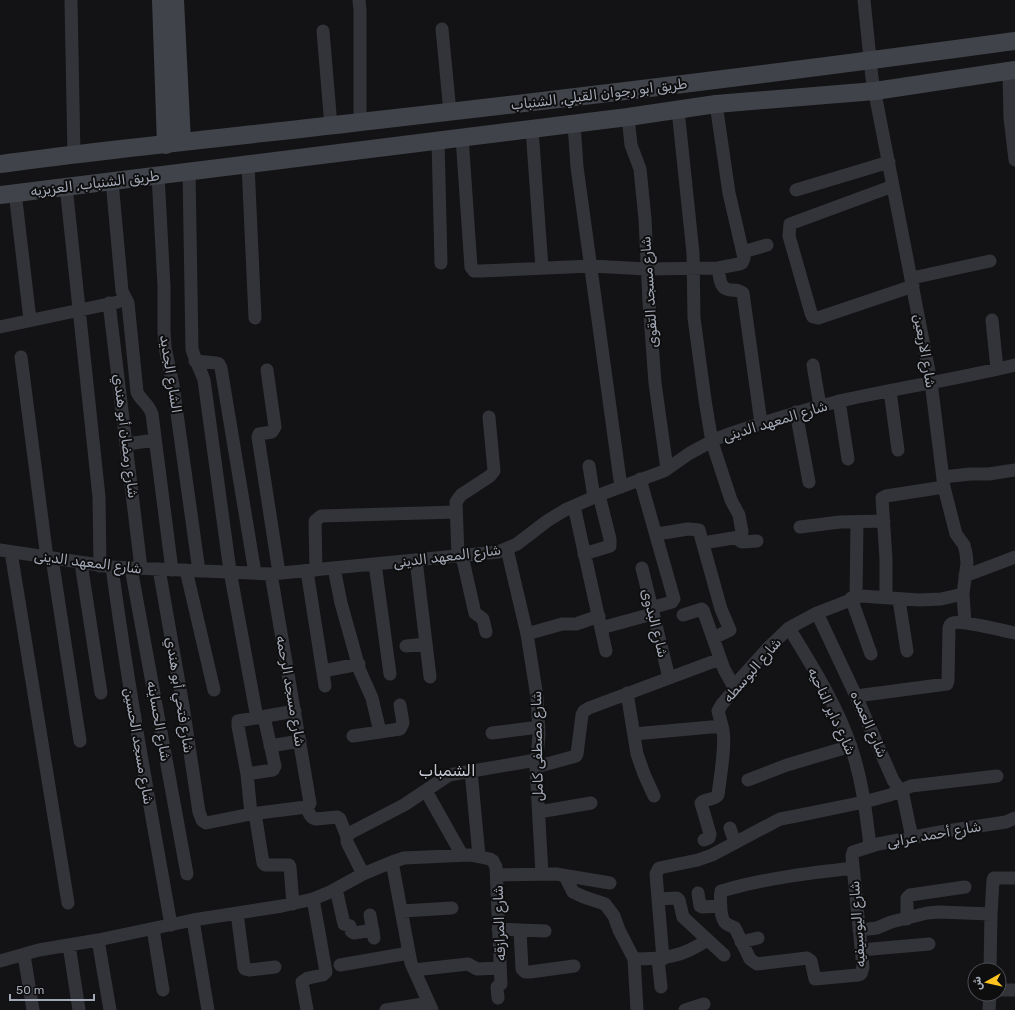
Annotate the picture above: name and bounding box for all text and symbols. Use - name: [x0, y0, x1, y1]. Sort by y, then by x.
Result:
- street label: طريق ابو رجوان القبلي, الشنباب: [510, 75, 689, 116]
- street label: طريق الشنباب, العزيزيه: [30, 167, 161, 200]
- street label: شارع مسجد التقوى: [637, 235, 664, 348]
- street label: شارع الاربعين: [908, 313, 939, 390]
- street label: الشارع الجديد: [154, 334, 185, 415]
- street label: شارع رمضان أبو هندي: [107, 373, 142, 499]
- street label: شارع المعهد الدينى: [721, 397, 830, 447]
- street label: شارع المعهد الدينى: [392, 541, 502, 574]
- street label: شارع المعهد الدينى: [33, 547, 143, 580]
- street label: شارع البدوى: [636, 587, 671, 660]
- street label: شارع مسجد الرحمه: [270, 634, 309, 748]
- street label: شارع البوسطه: [720, 634, 787, 708]
- street label: شارع فتحي أبو هندي: [160, 636, 197, 755]
- street label: شارع داير الناحيه: [802, 665, 859, 758]
- street label: شارع الحساينه: [141, 679, 174, 763]
- street label: شارع مسجد الحسين: [118, 686, 157, 806]
- street label: شارع العمده: [844, 688, 891, 761]
- street label: شارع مصطفى كامل: [528, 691, 549, 801]
- district label: الشمباب: [418, 761, 476, 780]
- street label: شارع أحمد عرابى: [886, 818, 983, 853]
- street label: شارع اليوسيفيه: [846, 880, 871, 968]
- street label: شارع المرازقه: [490, 885, 511, 961]
- north arrow: [967, 962, 1007, 1002]
- text: ش: [970, 975, 985, 991]
- scale bar: [10, 976, 94, 1002]
- text: 50 m: [16, 983, 44, 997]

